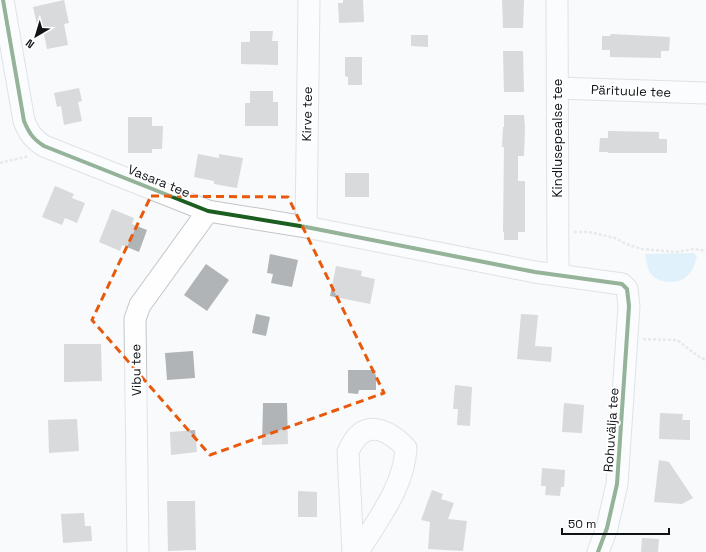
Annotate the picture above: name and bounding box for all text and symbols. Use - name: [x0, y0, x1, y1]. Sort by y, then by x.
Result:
- north arrow: [16, 16, 56, 56]
- text: N: [23, 36, 37, 52]
- street label: Kindlusepealse tee: [549, 79, 566, 197]
- street label: Pärituule tee: [590, 81, 672, 101]
- street label: Kirve tee: [298, 86, 316, 142]
- street label: Vasara tee: [125, 161, 193, 201]
- street label: Vibu tee: [127, 344, 145, 396]
- street label: Rohuvälja tee: [600, 387, 622, 473]
- scale bar: [562, 510, 669, 536]
- text: 50 m: [568, 516, 596, 532]

